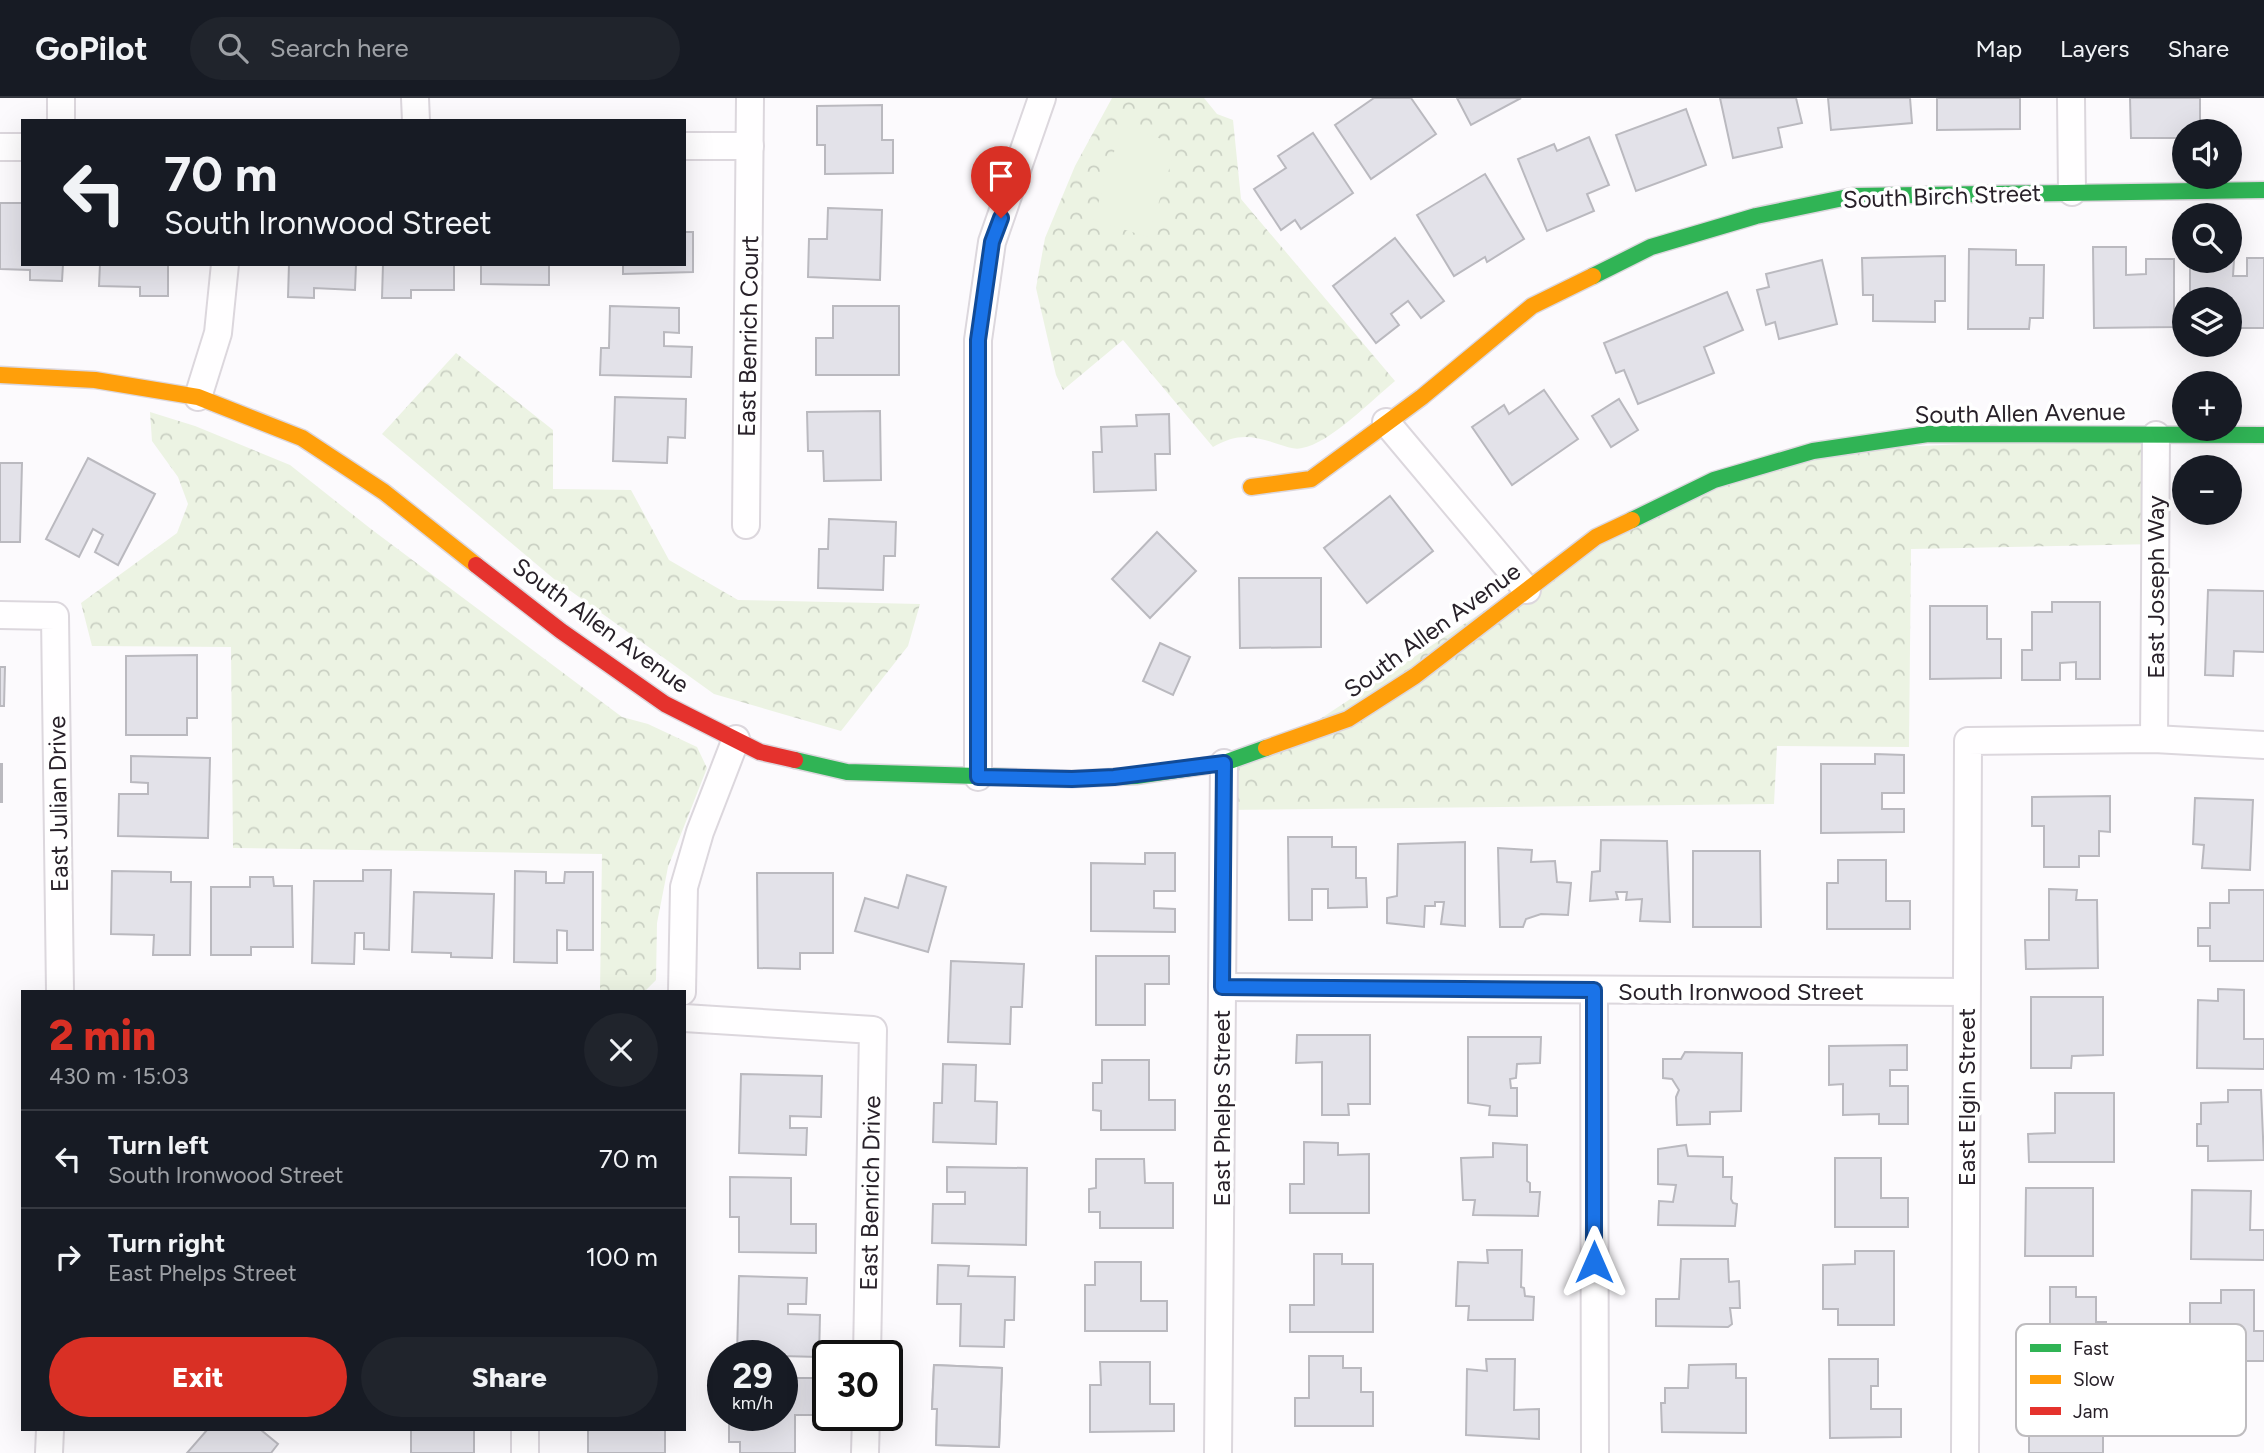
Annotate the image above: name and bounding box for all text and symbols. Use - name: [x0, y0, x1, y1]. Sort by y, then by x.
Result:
- search box: [190, 17, 680, 80]
- text: GoPilot: [35, 29, 148, 68]
- icon: search: [214, 29, 252, 67]
- text: Search here: [270, 32, 409, 64]
- text: Map: [1975, 34, 2022, 63]
- text: Layers: [2060, 34, 2129, 63]
- text: Share: [2167, 34, 2229, 63]
- map controls: [2172, 119, 2242, 525]
- button: sound: [2172, 119, 2242, 189]
- text: 70 m: [164, 144, 277, 203]
- pin: [971, 146, 1031, 218]
- icon: left: [49, 147, 140, 238]
- icon: arrive: [982, 157, 1020, 195]
- street label: South Birch Street: [1842, 178, 2042, 214]
- button: search: [2172, 203, 2242, 273]
- text: South Ironwood Street: [164, 204, 492, 242]
- street label: East Benrich Court: [732, 235, 764, 437]
- button: layers: [2172, 287, 2242, 357]
- button: +: [2172, 371, 2242, 441]
- street label: South Allen Avenue: [1914, 397, 2126, 429]
- button: −: [2172, 455, 2242, 525]
- street label: East Joseph Way: [2141, 495, 2170, 679]
- street label: South Allen Avenue: [507, 551, 695, 699]
- street label: South Allen Avenue: [1338, 556, 1526, 704]
- street label: East Julian Drive: [42, 716, 74, 892]
- street label: South Ironwood Street: [1618, 977, 1864, 1006]
- street label: East Elgin Street: [1952, 1008, 1981, 1186]
- text: 2 min: [49, 1010, 156, 1061]
- street label: East Phelps Street: [1207, 1010, 1236, 1206]
- button: close: [584, 1013, 658, 1087]
- text: 430 m · 15:03: [49, 1062, 189, 1090]
- street label: East Benrich Drive: [854, 1095, 886, 1291]
- text: Turn left: [108, 1129, 209, 1161]
- icon: left: [49, 1140, 87, 1178]
- text: 70 m: [599, 1143, 658, 1175]
- text: South Ironwood Street: [108, 1161, 344, 1189]
- position arrow: [1557, 1225, 1631, 1299]
- text: Turn right: [108, 1227, 225, 1259]
- icon: right: [49, 1238, 87, 1276]
- text: 100 m: [585, 1241, 658, 1273]
- text: East Phelps Street: [108, 1259, 297, 1287]
- legend: [2016, 1324, 2246, 1436]
- button: Exit: [49, 1337, 347, 1417]
- button: Share: [361, 1337, 658, 1417]
- text: Fast: [2073, 1337, 2109, 1360]
- speed limit sign: 30: [812, 1340, 903, 1431]
- text: 29: [732, 1355, 773, 1397]
- text: Slow: [2073, 1368, 2115, 1391]
- text: km/h: [732, 1392, 773, 1414]
- text: Jam: [2073, 1400, 2109, 1423]

